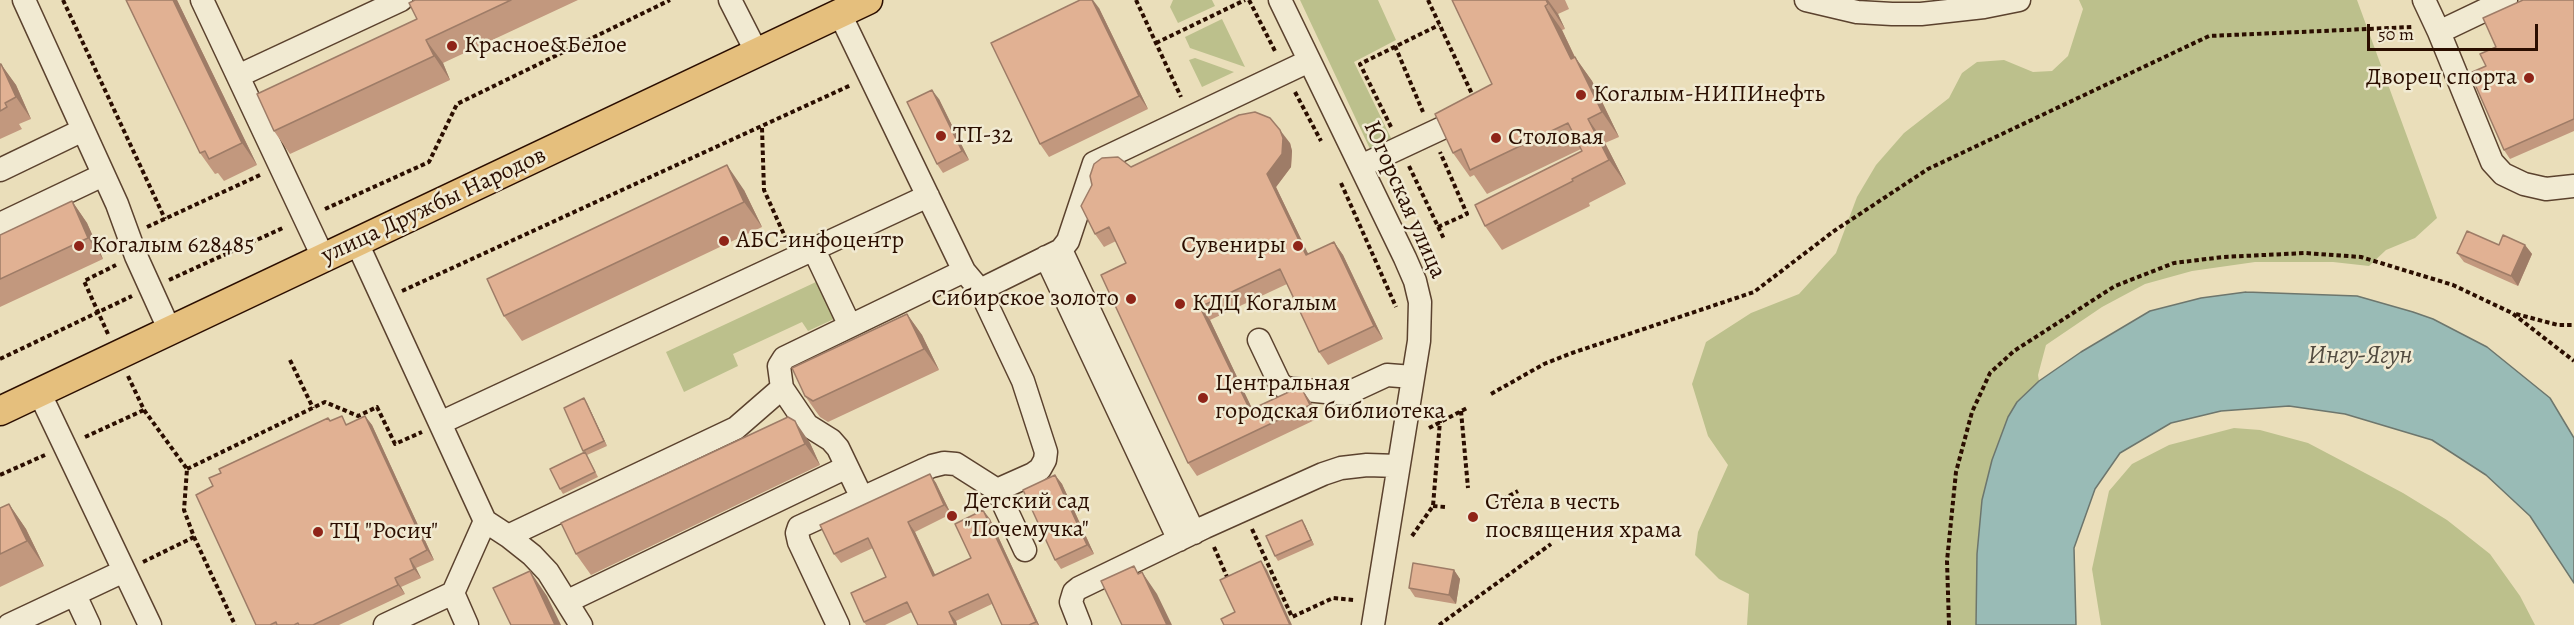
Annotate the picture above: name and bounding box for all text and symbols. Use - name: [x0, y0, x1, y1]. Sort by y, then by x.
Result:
- scale bar: [2370, 12, 2541, 50]
- text: 50 m: [2378, 22, 2414, 46]
- place label: Красное&Белое: [464, 32, 627, 60]
- marker: Красное&Белое: [445, 39, 459, 53]
- place label: Дворец спорта: [2366, 64, 2517, 92]
- marker: Дворец спорта: [2522, 71, 2536, 85]
- place label: Когалым-НИПИнефть: [1593, 81, 1825, 109]
- marker: Когалым-НИПИнефть: [1574, 88, 1588, 102]
- street label: Югорская улица: [1356, 117, 1452, 283]
- place label: ТП-32: [953, 122, 1013, 150]
- place label: Столовая: [1508, 124, 1604, 152]
- marker: ТП-32: [934, 129, 948, 143]
- marker: Столовая: [1489, 131, 1503, 145]
- street label: улица Дружбы Народов: [317, 141, 551, 271]
- place label: АБС-инфоцентр: [736, 227, 904, 255]
- place label: Когалым 628485: [91, 232, 255, 260]
- place label: Сувениры: [1181, 232, 1286, 260]
- marker: АБС-инфоцентр: [717, 234, 731, 248]
- marker: Когалым 628485: [72, 239, 86, 253]
- marker: Сувениры: [1291, 239, 1305, 253]
- place label: Сибирское золото: [932, 285, 1119, 313]
- place label: КДЦ Когалым: [1192, 290, 1337, 318]
- marker: Сибирское золото: [1124, 292, 1138, 306]
- marker: КДЦ Когалым: [1173, 297, 1187, 311]
- water label: Ингу-Ягун: [2307, 341, 2413, 373]
- place label: Центральная городская библиотека: [1215, 370, 1446, 426]
- marker: Центральная городская библиотека: [1196, 391, 1210, 405]
- place label: Детский сад "Почемучка": [964, 488, 1090, 544]
- place label: Стела в честь посвящения храма: [1485, 489, 1682, 545]
- marker: Детский сад "Почемучка": [945, 509, 959, 523]
- marker: Стела в честь посвящения храма: [1466, 510, 1480, 524]
- place label: ТЦ "Росич": [330, 518, 438, 546]
- marker: ТЦ "Росич": [311, 525, 325, 539]

